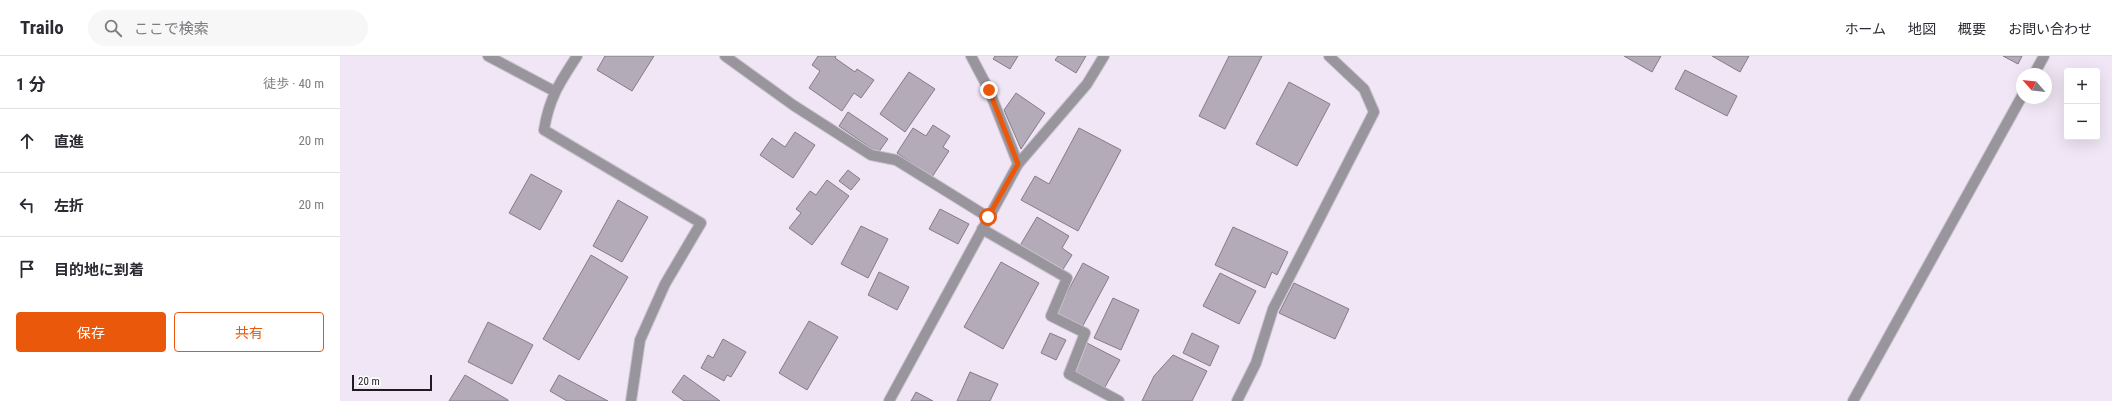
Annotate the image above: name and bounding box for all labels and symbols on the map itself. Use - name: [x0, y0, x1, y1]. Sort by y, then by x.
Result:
- north arrow: [2016, 68, 2052, 104]
- route end: [980, 81, 998, 99]
- route start: [979, 208, 997, 226]
- scale bar: [352, 373, 432, 392]

